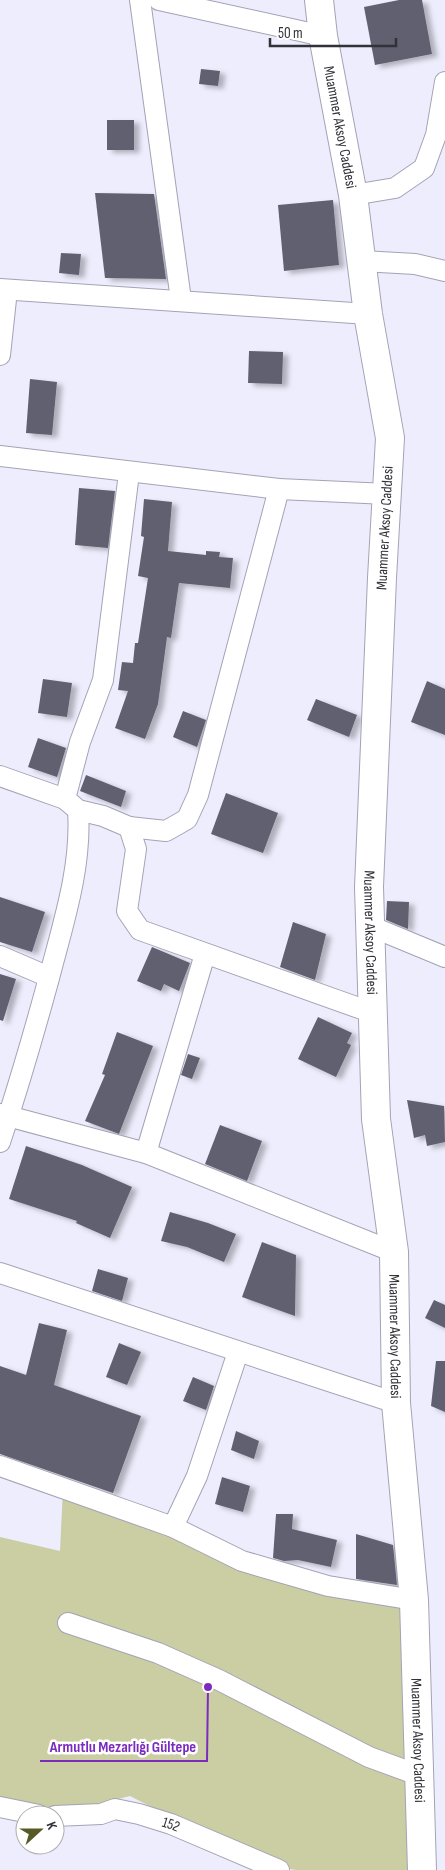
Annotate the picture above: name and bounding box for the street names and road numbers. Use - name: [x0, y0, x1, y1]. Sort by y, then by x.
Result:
- street label: Muammer Aksoy Caddesi: [319, 64, 361, 190]
- street label: Muammer Aksoy Caddesi: [372, 465, 398, 591]
- street label: Muammer Aksoy Caddesi: [359, 870, 382, 995]
- street label: Muammer Aksoy Caddesi: [385, 1274, 405, 1399]
- street label: Muammer Aksoy Caddesi: [407, 1678, 430, 1803]
- street label: 152: [160, 1812, 183, 1836]

